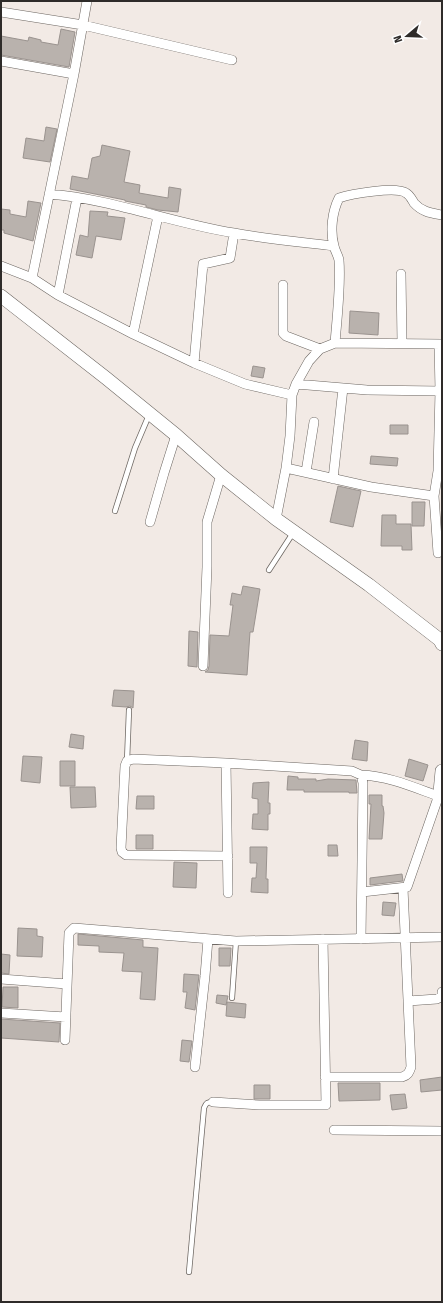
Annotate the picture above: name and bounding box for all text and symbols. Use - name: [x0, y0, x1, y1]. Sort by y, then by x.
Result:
- north arrow: [387, 16, 427, 56]
- text: N: [391, 34, 405, 44]

